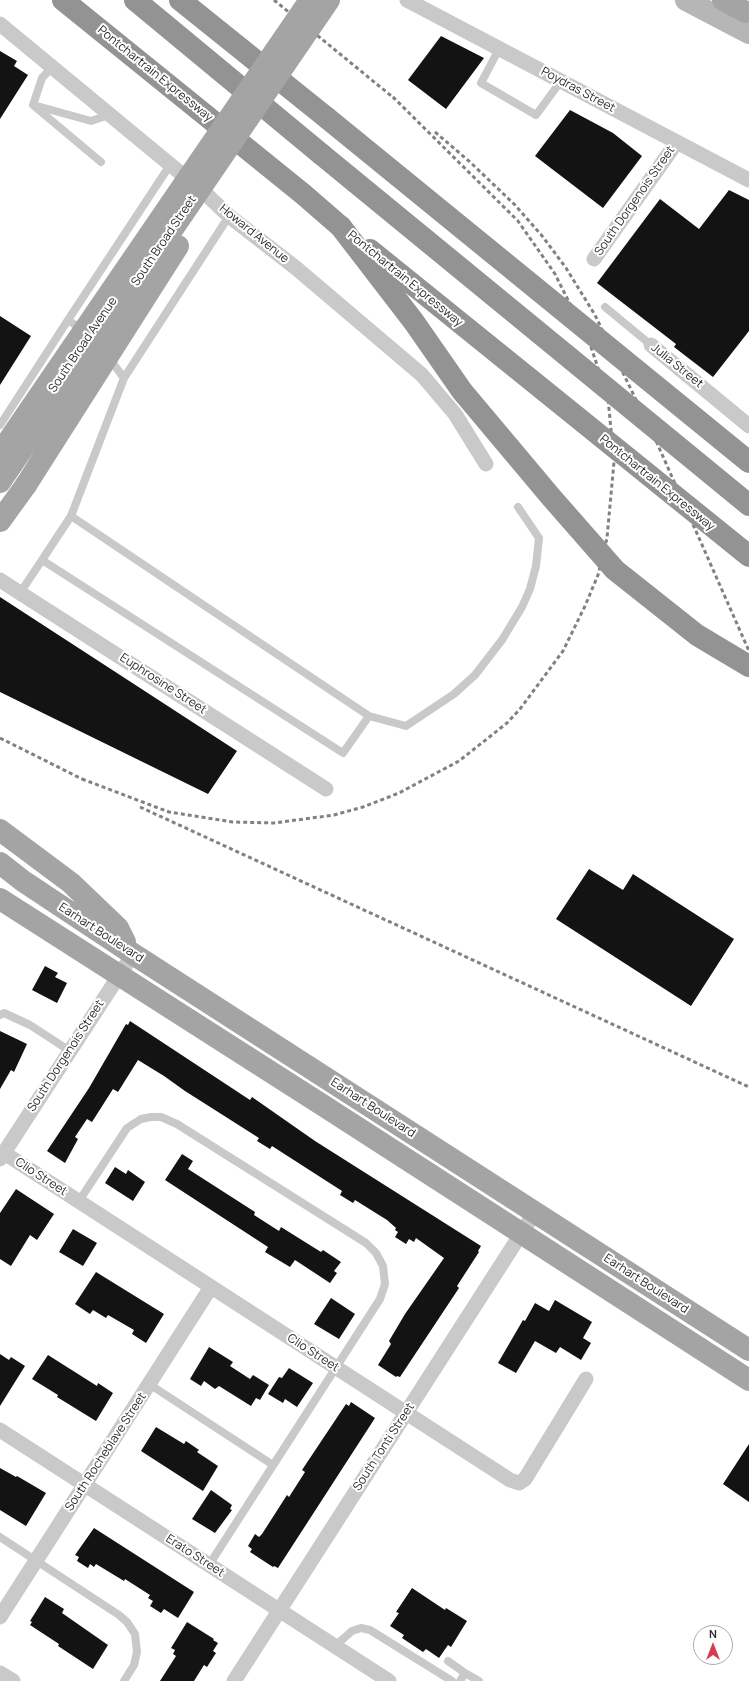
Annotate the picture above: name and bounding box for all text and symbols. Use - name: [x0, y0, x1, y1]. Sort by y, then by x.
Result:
- street label: Pontchartrain Expressway: [95, 23, 215, 125]
- street label: Poydras Street: [538, 64, 618, 116]
- street label: South Dorgenois Street: [592, 144, 678, 258]
- street label: South Broad Street: [128, 193, 200, 289]
- street label: Howard Avenue: [216, 202, 292, 266]
- street label: Pontchartrain Expressway: [345, 228, 465, 330]
- street label: South Broad Avenue: [46, 295, 120, 395]
- street label: Julia Street: [648, 341, 706, 391]
- street label: Pontchartrain Expressway: [597, 432, 717, 534]
- street label: Euphrosine Street: [117, 651, 209, 717]
- street label: Earhart Boulevard: [56, 900, 146, 966]
- street label: South Dorgenois Street: [25, 998, 107, 1114]
- street label: Earhart Boulevard: [328, 1075, 418, 1141]
- street label: Clio Street: [12, 1155, 70, 1199]
- street label: Earhart Boulevard: [601, 1251, 691, 1317]
- street label: Clio Street: [284, 1331, 342, 1375]
- street label: South Rocheblave Street: [62, 1390, 150, 1514]
- street label: South Tonti Street: [350, 1400, 418, 1494]
- street label: Erato Street: [163, 1532, 227, 1580]
- north arrow: [693, 1625, 733, 1665]
- text: N: [709, 1626, 717, 1641]

